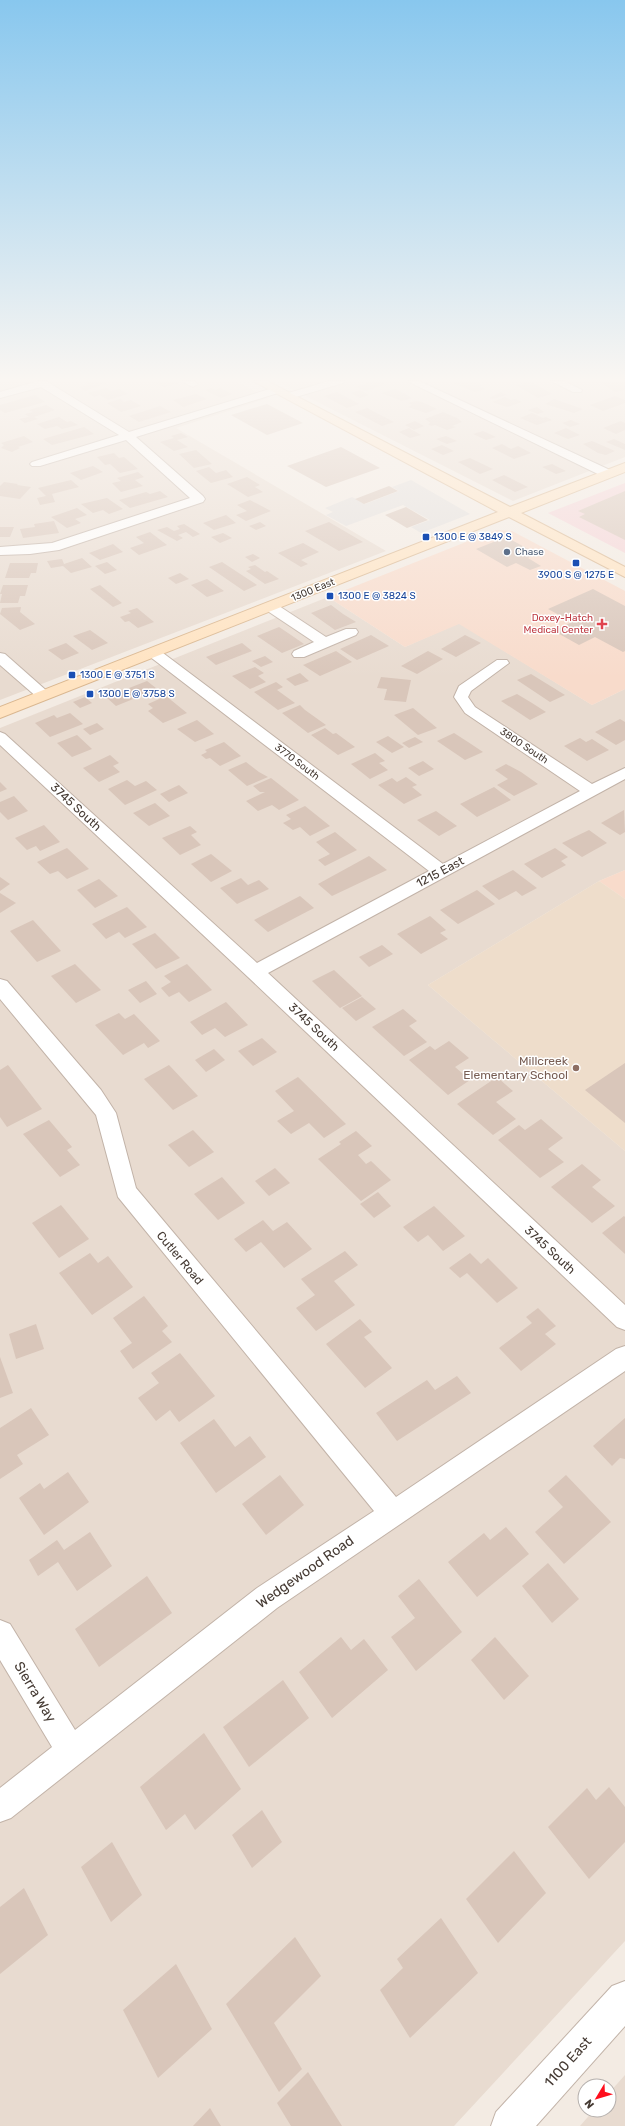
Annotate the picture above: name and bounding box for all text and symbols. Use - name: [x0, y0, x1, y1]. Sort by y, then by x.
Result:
- place label: 1300 E @ 3849 S: [434, 531, 512, 543]
- marker: 1300 E @ 3849 S: [421, 532, 431, 542]
- place label: Chase: [515, 546, 544, 558]
- marker: Chase: [502, 547, 512, 557]
- marker: 3900 S @ 1275 E: [571, 558, 581, 568]
- place label: 3900 S @ 1275 E: [538, 569, 614, 581]
- street label: 1300 East: [289, 576, 337, 604]
- place label: 1300 E @ 3824 S: [338, 590, 416, 602]
- marker: 1300 E @ 3824 S: [325, 591, 335, 601]
- place label: Doxey-Hatch Medical Center: [524, 612, 593, 636]
- marker: Doxey-Hatch Medical Center: [596, 618, 608, 630]
- place label: 1300 E @ 3751 S: [80, 669, 155, 681]
- marker: 1300 E @ 3751 S: [67, 670, 77, 680]
- place label: 1300 E @ 3758 S: [98, 688, 175, 700]
- marker: 1300 E @ 3758 S: [85, 689, 95, 699]
- street label: 3800 South: [498, 726, 550, 766]
- street label: 3770 South: [272, 741, 322, 783]
- street label: 3745 South: [48, 780, 104, 834]
- street label: 1215 East: [414, 853, 467, 890]
- street label: 3745 South: [286, 1000, 342, 1054]
- place label: Millcreek Elementary School: [463, 1054, 569, 1082]
- marker: Millcreek Elementary School: [571, 1063, 581, 1073]
- street label: 3745 South: [522, 1223, 578, 1277]
- street label: Cutler Road: [154, 1229, 206, 1287]
- street label: Wedgewood Road: [253, 1532, 357, 1612]
- street label: Sierra Way: [10, 1659, 60, 1726]
- street label: 1100 East: [541, 2033, 595, 2091]
- north arrow: [577, 2078, 617, 2118]
- text: N: [582, 2097, 597, 2111]

